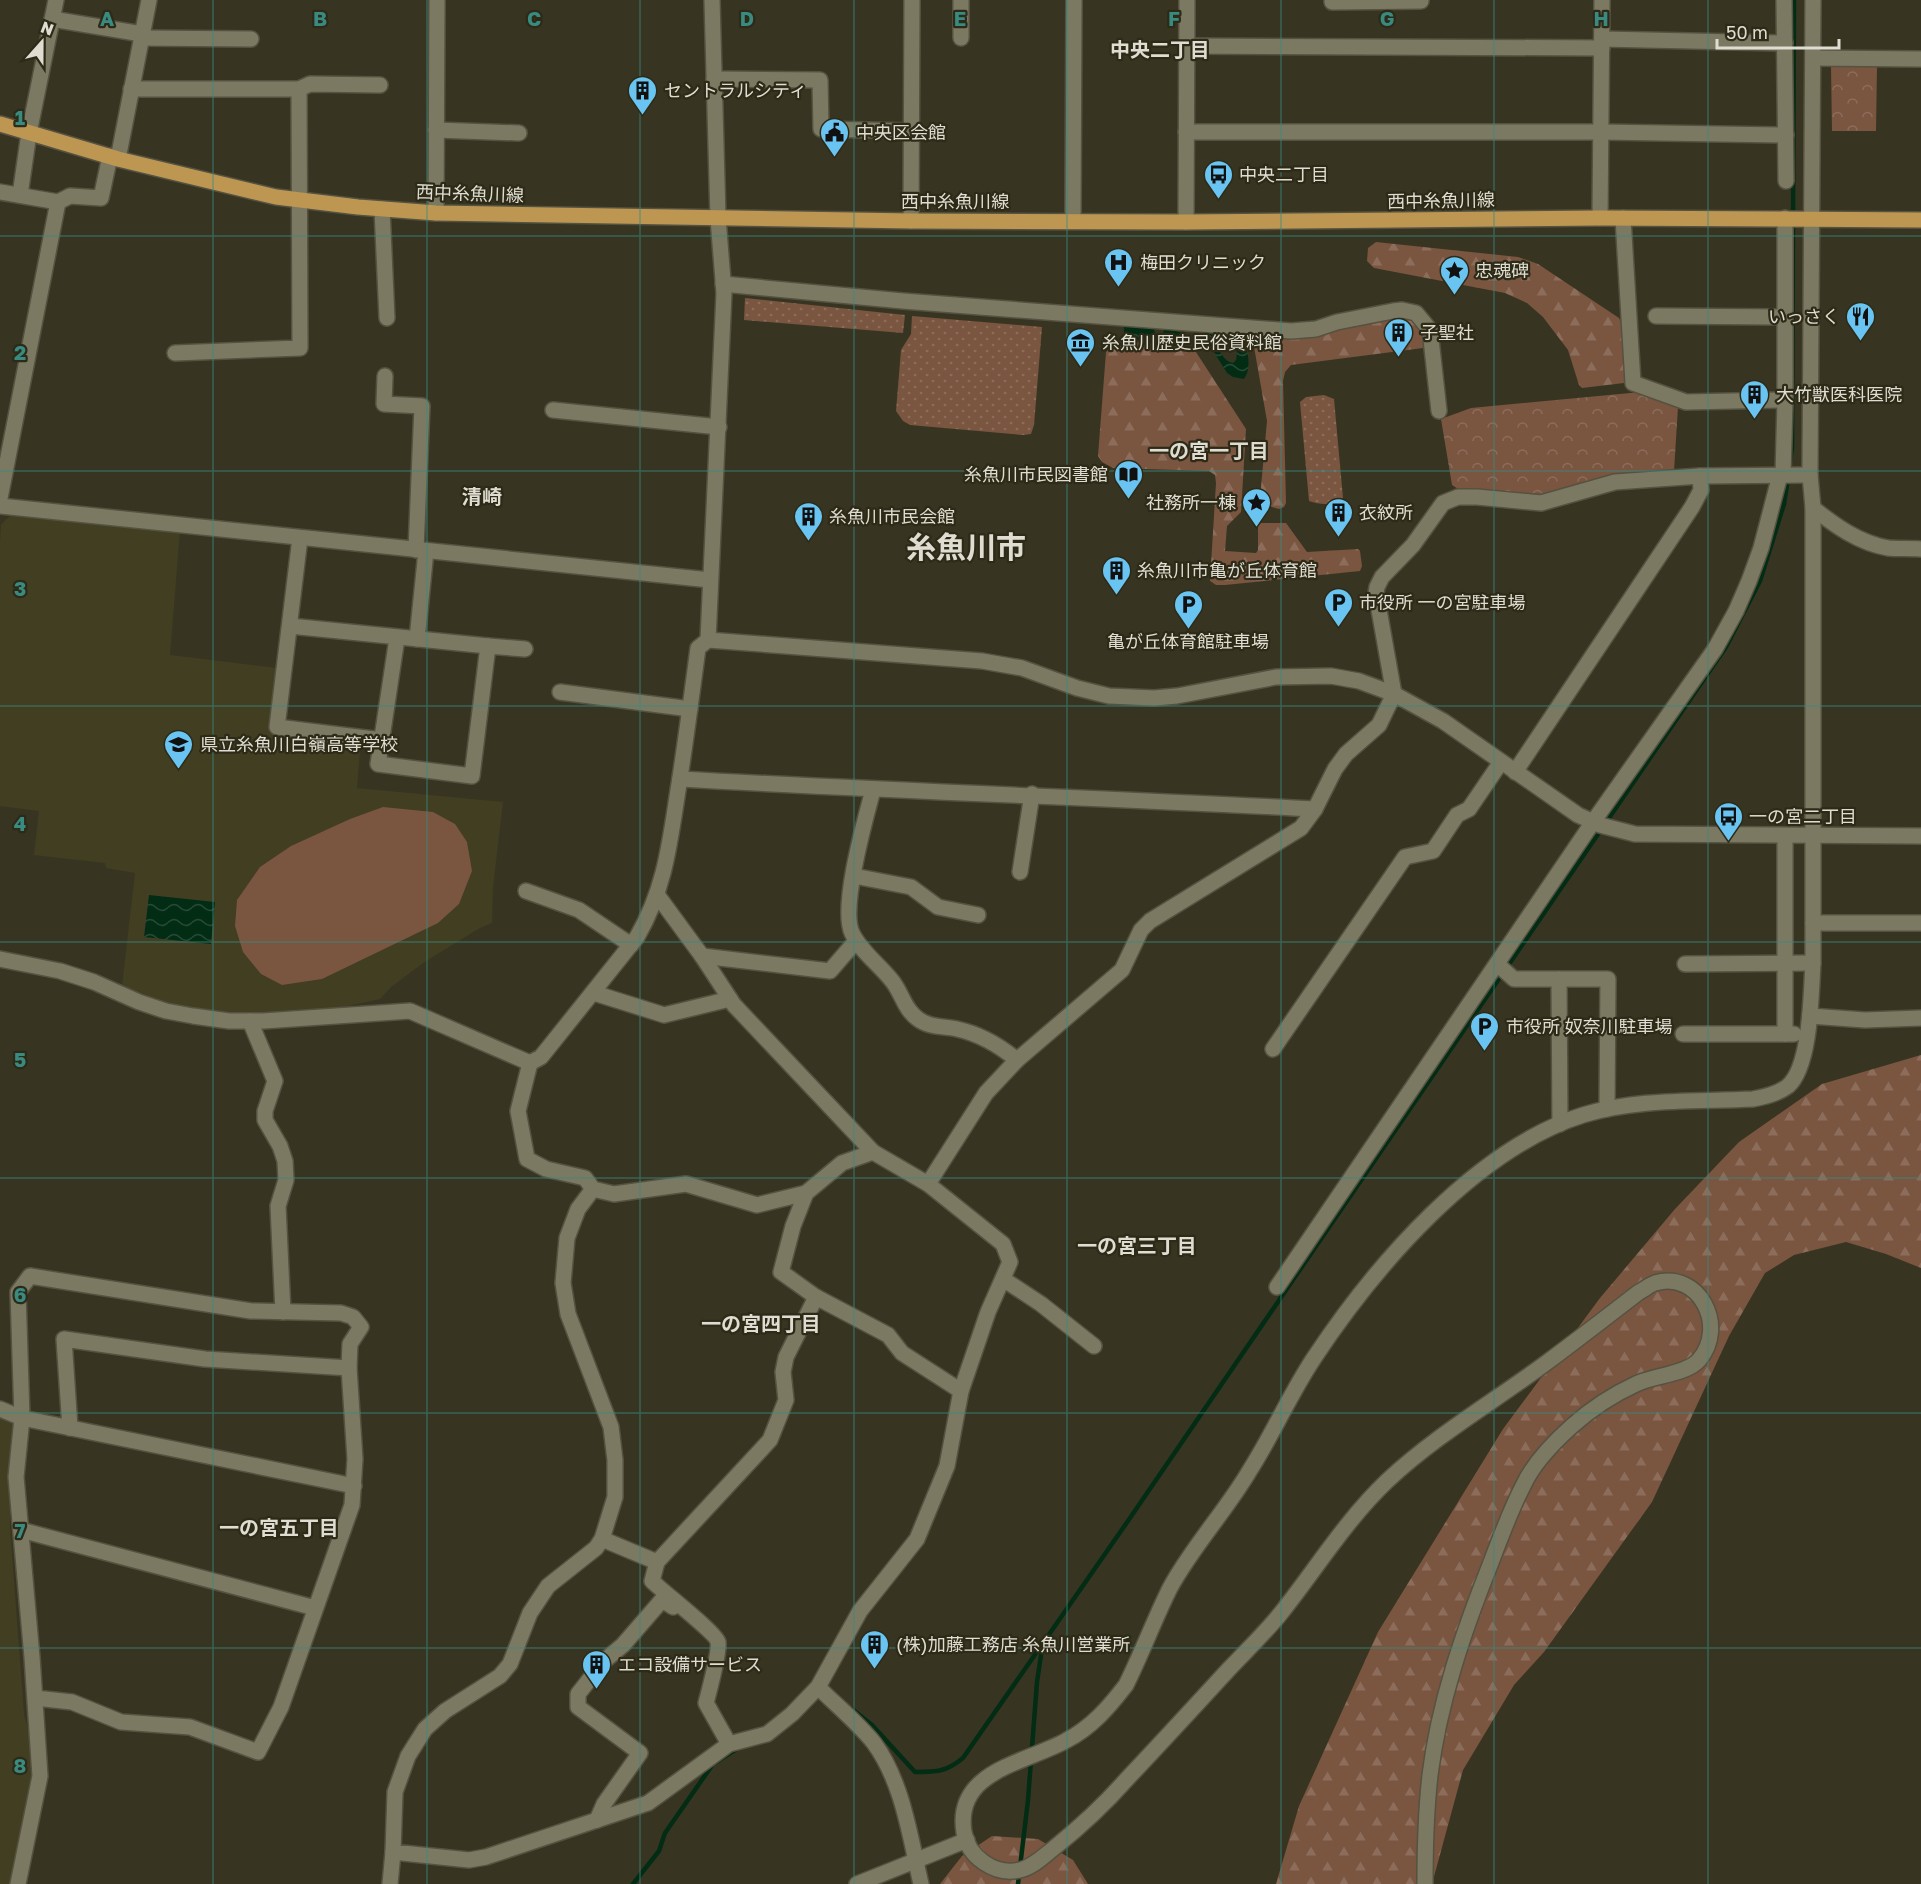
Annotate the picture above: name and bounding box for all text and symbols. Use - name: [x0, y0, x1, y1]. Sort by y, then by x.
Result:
- text: A: [100, 6, 114, 30]
- text: B: [313, 6, 327, 30]
- text: C: [527, 6, 541, 30]
- text: D: [740, 6, 754, 30]
- text: E: [954, 6, 966, 30]
- text: F: [1168, 6, 1180, 30]
- text: G: [1380, 6, 1394, 30]
- text: H: [1593, 6, 1609, 30]
- north arrow: [12, 12, 72, 72]
- scale bar: [1717, 12, 1838, 50]
- text: N: [38, 16, 57, 40]
- text: 50 m: [1726, 21, 1768, 43]
- district label: 中央二丁目: [1110, 37, 1210, 61]
- building icon: セントラルシティ: [627, 74, 659, 116]
- place label: セントラルシティ: [664, 79, 807, 101]
- text: 1: [15, 105, 25, 129]
- public building icon: 中央区会館: [819, 116, 851, 158]
- place label: 中央区会館: [856, 121, 946, 143]
- bus stop icon: 中央二丁目: [1202, 158, 1234, 200]
- place label: 中央二丁目: [1239, 163, 1329, 185]
- street label: 西中糸魚川線: [416, 180, 524, 206]
- street label: 西中糸魚川線: [1387, 188, 1495, 212]
- street label: 西中糸魚川線: [901, 190, 1009, 212]
- hospital icon: 梅田クリニック: [1103, 246, 1135, 288]
- place label: 梅田クリニック: [1140, 251, 1266, 273]
- place icon: 忠魂碑: [1438, 254, 1470, 296]
- place label: 忠魂碑: [1475, 259, 1529, 281]
- restaurant icon: いっさく: [1845, 300, 1877, 342]
- place label: いっさく: [1768, 305, 1840, 327]
- building icon: 子聖社: [1383, 316, 1415, 358]
- place label: 子聖社: [1420, 321, 1474, 343]
- museum icon: 糸魚川歴史民俗資料館: [1065, 326, 1097, 368]
- place label: 糸魚川歴史民俗資料館: [1102, 331, 1282, 353]
- text: 2: [14, 340, 26, 364]
- building icon: 大竹獣医科医院: [1739, 378, 1771, 420]
- place label: 大竹獣医科医院: [1776, 383, 1902, 405]
- district label: 一の宮一丁目: [1149, 438, 1269, 462]
- library icon: 糸魚川市民図書館: [1113, 458, 1145, 500]
- place label: 糸魚川市民図書館: [964, 463, 1108, 485]
- district label: 清崎: [462, 484, 502, 508]
- place icon: 社務所一棟: [1241, 486, 1273, 528]
- place label: 社務所一棟: [1146, 491, 1236, 513]
- building icon: 衣紋所: [1322, 496, 1354, 538]
- building icon: 糸魚川市民会館: [792, 500, 824, 542]
- place label: 衣紋所: [1359, 501, 1413, 523]
- place label: 糸魚川市民会館: [829, 505, 955, 527]
- district label: 糸魚川市: [906, 529, 1026, 565]
- building icon: 糸魚川市亀が丘体育館: [1100, 554, 1132, 596]
- place label: 糸魚川市亀が丘体育館: [1137, 559, 1317, 581]
- text: 3: [14, 576, 26, 600]
- parking icon: 市役所 一の宮駐車場: [1322, 586, 1354, 628]
- parking icon: 亀が丘体育館駐車場: [1172, 588, 1204, 630]
- place label: 市役所 一の宮駐車場: [1359, 591, 1526, 613]
- place label: 亀が丘体育館駐車場: [1107, 630, 1269, 652]
- school or university icon: 県立糸魚川白嶺高等学校: [163, 728, 195, 770]
- place label: 県立糸魚川白嶺高等学校: [200, 733, 398, 755]
- bus stop icon: 一の宮二丁目: [1712, 800, 1744, 842]
- place label: 一の宮二丁目: [1749, 805, 1857, 827]
- text: 4: [14, 811, 26, 835]
- parking icon: 市役所 奴奈川駐車場: [1469, 1010, 1501, 1052]
- place label: 市役所 奴奈川駐車場: [1506, 1015, 1673, 1037]
- text: 5: [14, 1047, 26, 1071]
- district label: 一の宮三丁目: [1077, 1233, 1197, 1257]
- text: 6: [14, 1282, 26, 1306]
- district label: 一の宮四丁目: [701, 1311, 821, 1335]
- district label: 一の宮五丁目: [219, 1515, 339, 1539]
- text: 7: [15, 1518, 26, 1542]
- building icon: (株)加藤工務店 糸魚川営業所: [859, 1628, 891, 1670]
- place label: (株)加藤工務店 糸魚川営業所: [896, 1633, 1130, 1655]
- building icon: エコ設備サービス: [581, 1648, 613, 1690]
- place label: エコ設備サービス: [618, 1653, 762, 1675]
- text: 8: [14, 1753, 26, 1777]

